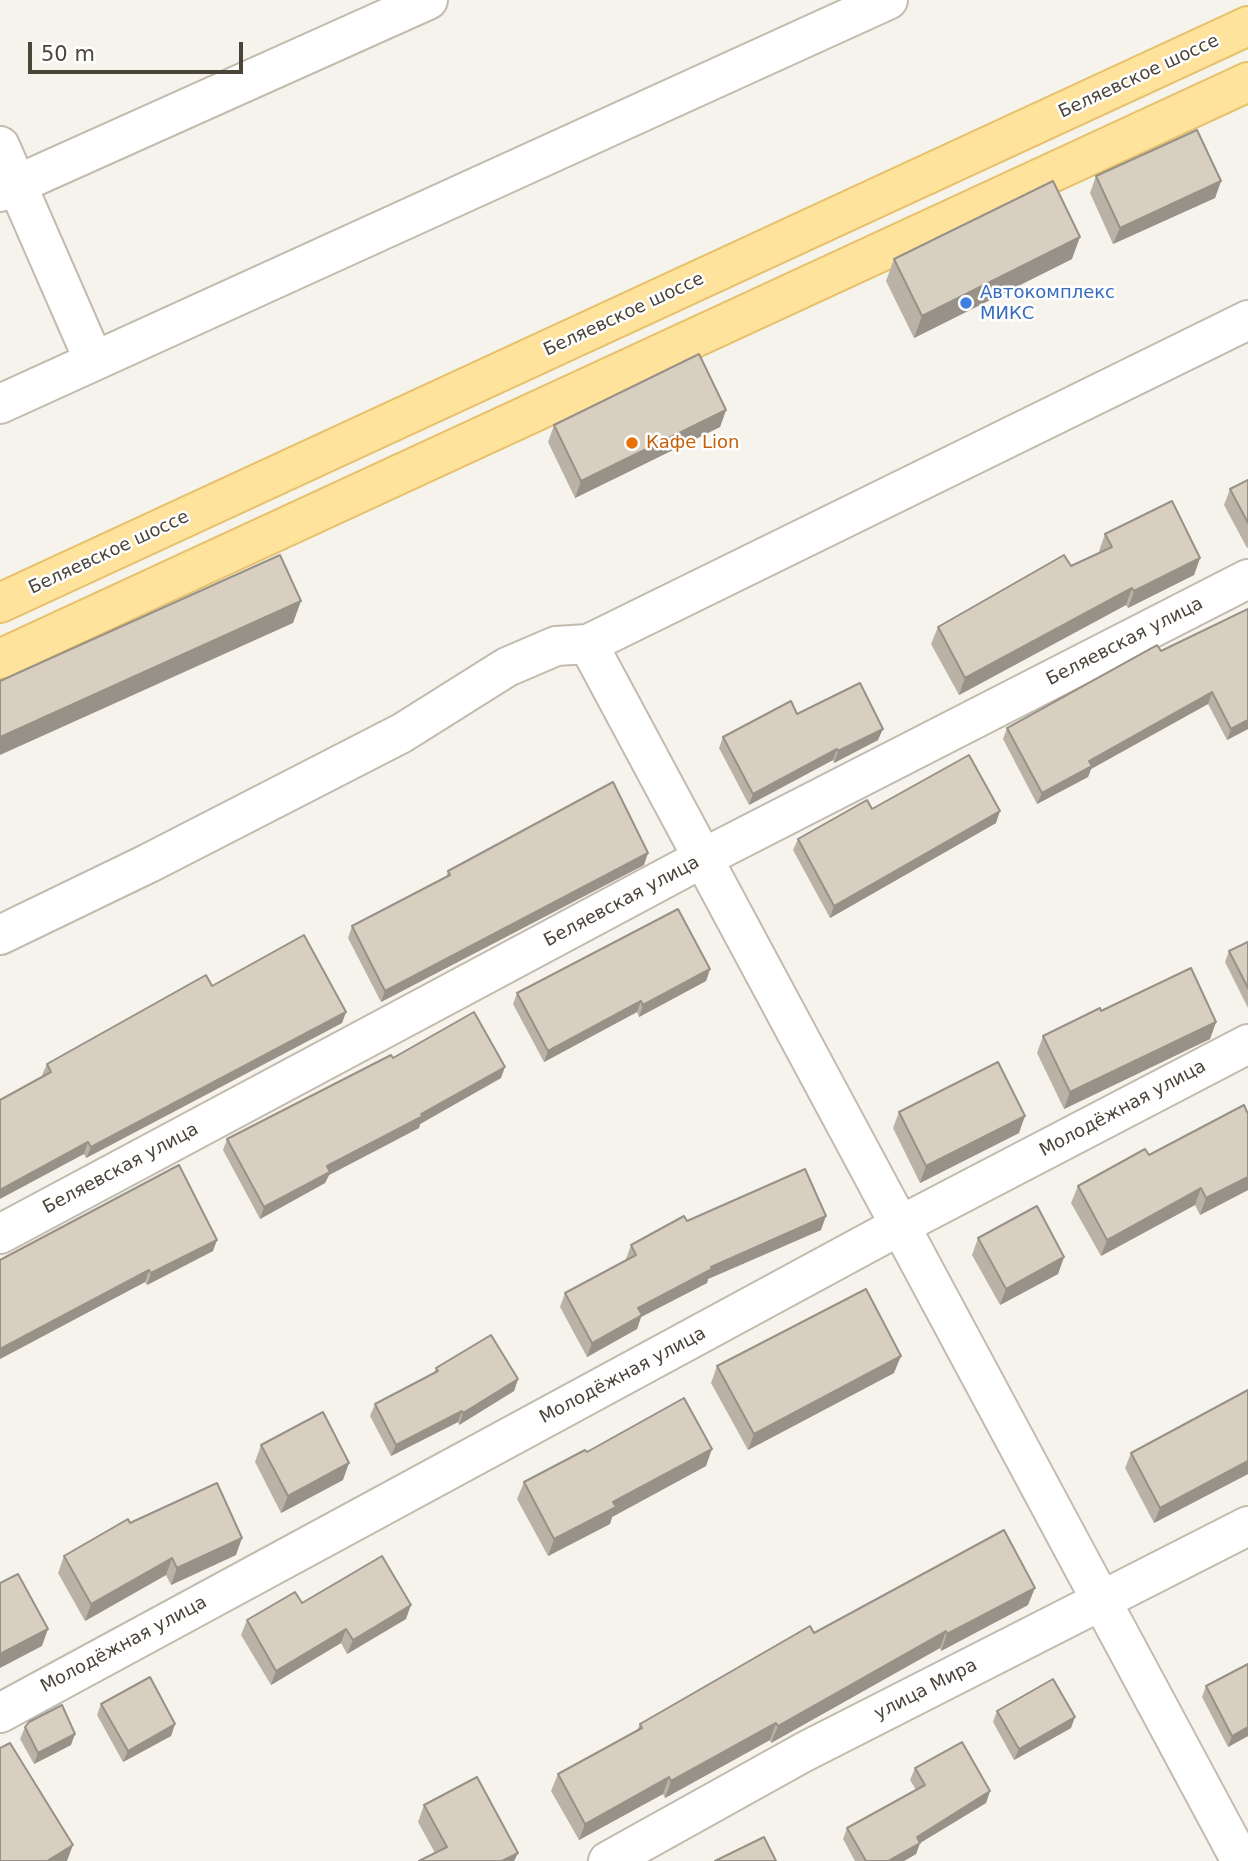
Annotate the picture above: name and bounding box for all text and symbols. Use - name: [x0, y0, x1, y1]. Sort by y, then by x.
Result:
- scale bar: [32, 28, 247, 72]
- street label: Беляевское шоссе: [1055, 30, 1223, 124]
- text: 50 m: [41, 42, 95, 66]
- street label: Беляевское шоссе: [540, 268, 708, 362]
- place label: Автокомплекс МИКС: [980, 282, 1115, 324]
- marker: Автокомплекс МИКС: [958, 295, 974, 311]
- place label: Кафе Lion: [646, 432, 739, 454]
- marker: Кафе Lion: [624, 435, 640, 451]
- street label: Беляевское шоссе: [25, 506, 193, 600]
- street label: Беляевская улица: [1043, 593, 1207, 691]
- street label: Беляевская улица: [541, 852, 703, 952]
- street label: Молодёжная улица: [1036, 1056, 1210, 1162]
- street label: Беляевская улица: [40, 1119, 202, 1219]
- street label: Молодёжная улица: [536, 1323, 710, 1429]
- street label: Молодёжная улица: [37, 1592, 211, 1698]
- street label: улица Мира: [871, 1655, 981, 1725]

